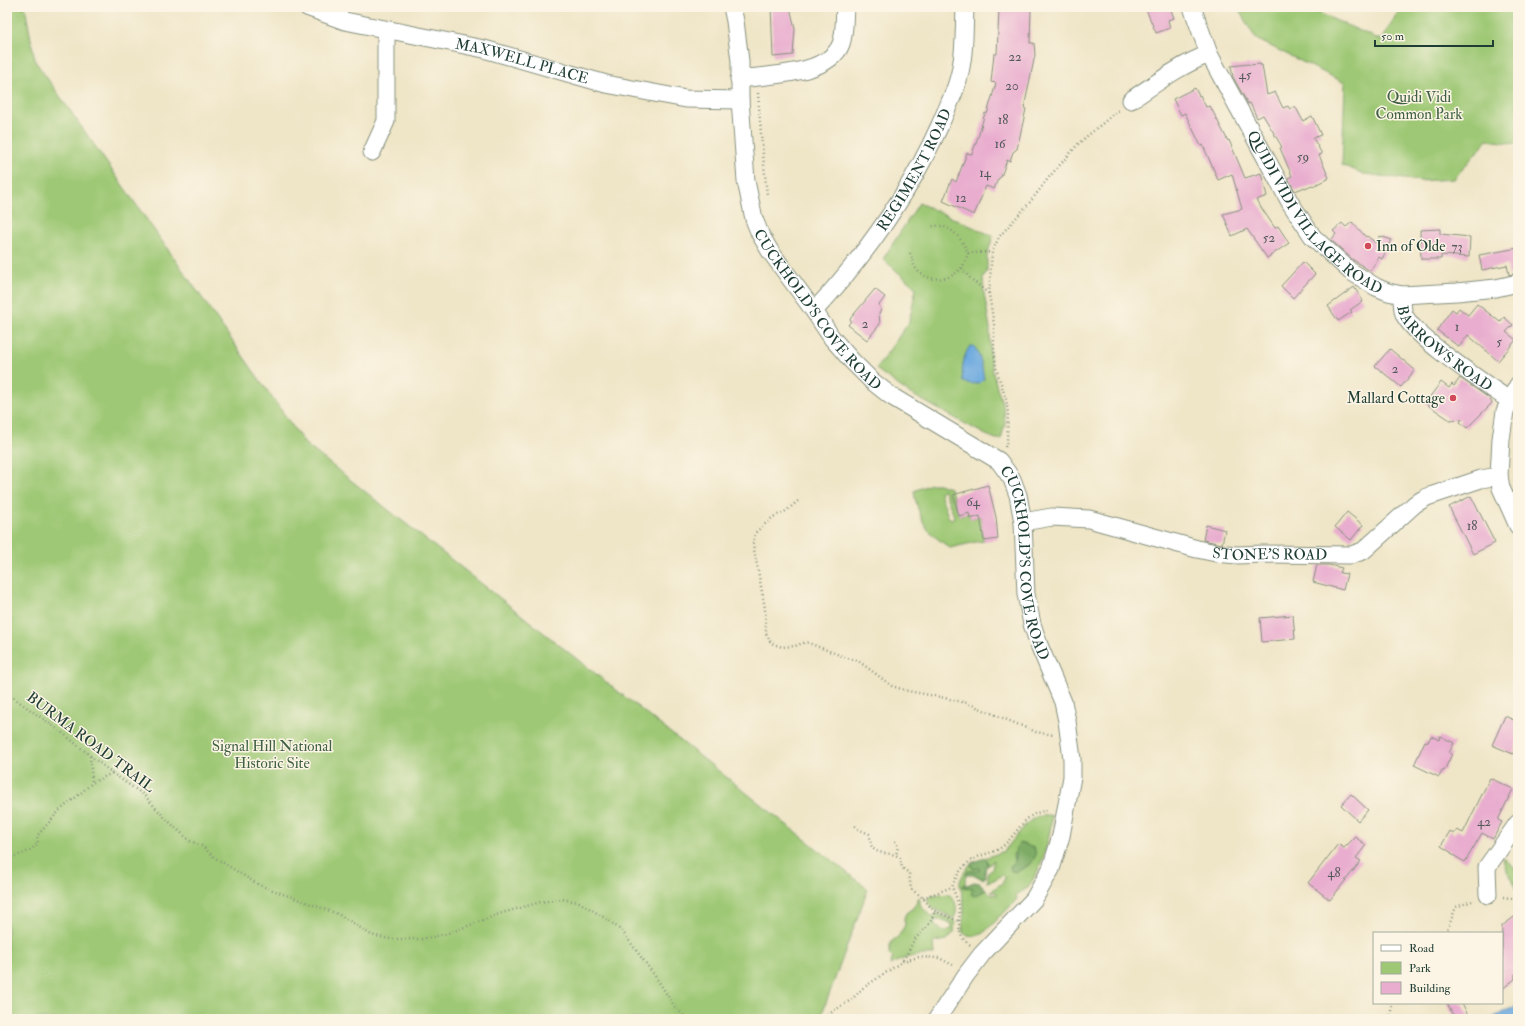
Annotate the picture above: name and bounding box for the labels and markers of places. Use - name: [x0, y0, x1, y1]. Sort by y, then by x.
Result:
- place label: Inn of Olde: [1376, 237, 1446, 256]
- marker: Inn of Olde: [1363, 241, 1373, 251]
- place label: Mallard Cottage: [1347, 389, 1445, 408]
- marker: Mallard Cottage: [1448, 393, 1458, 403]

